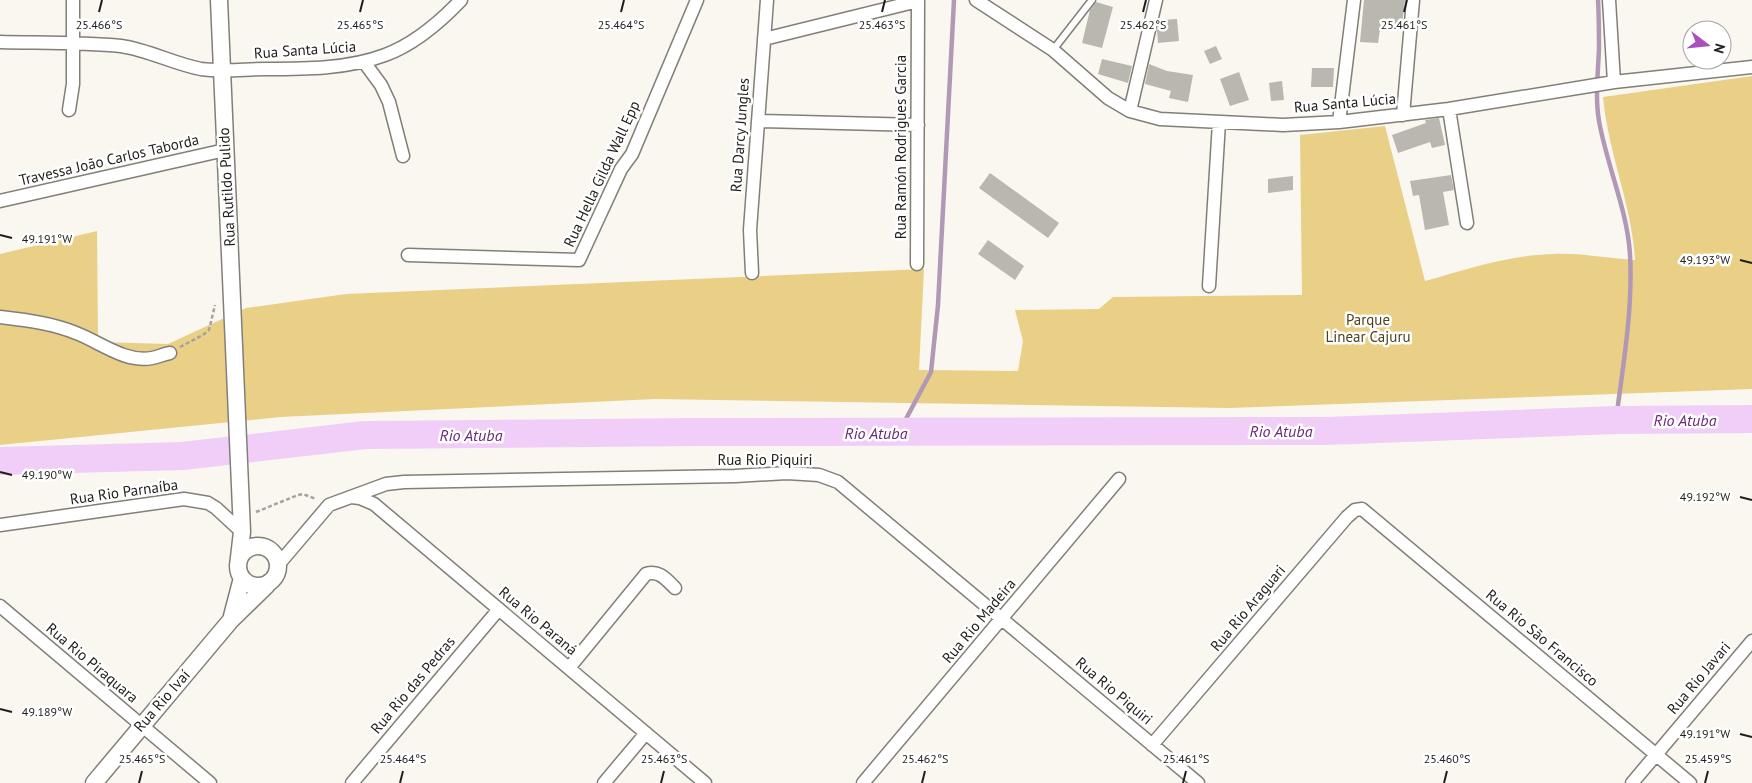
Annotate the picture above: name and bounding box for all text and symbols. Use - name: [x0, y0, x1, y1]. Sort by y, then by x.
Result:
- text: 25.466°S: [76, 17, 122, 32]
- text: 25.465°S: [337, 17, 383, 32]
- text: 25.464°S: [598, 17, 644, 32]
- text: 25.463°S: [859, 17, 905, 32]
- text: 25.462°S: [1120, 17, 1166, 32]
- text: 25.461°S: [1381, 17, 1427, 32]
- north arrow: [1682, 20, 1732, 70]
- street label: Rua Santa Lúcia: [253, 36, 357, 63]
- text: N: [1710, 42, 1729, 55]
- street label: Rua Ramón Rodrigues Garcia: [891, 55, 910, 239]
- street label: Rua Darcy Jungles: [726, 77, 753, 193]
- street label: Rua Santa Lúcia: [1293, 89, 1397, 116]
- street label: Rua Hella Gilda Wall Epp: [559, 98, 644, 250]
- street label: Rua Rutildo Pulido: [214, 127, 239, 247]
- street label: Travessa João Carlos Taborda: [17, 130, 201, 189]
- text: 49.191°W: [22, 231, 72, 246]
- text: 49.193°W: [1680, 252, 1730, 267]
- park label: Parque Linear Cajuru: [1325, 310, 1411, 346]
- water label: Rio Atuba: [1654, 410, 1717, 430]
- water label: Rio Atuba: [1250, 421, 1313, 441]
- water label: Rio Atuba: [845, 423, 908, 443]
- water label: Rio Atuba: [440, 425, 503, 445]
- street label: Rua Rio Piquiri: [718, 450, 812, 469]
- text: 49.190°W: [22, 467, 72, 482]
- street label: Rua Rio Parnaíba: [69, 475, 179, 508]
- text: 49.192°W: [1680, 489, 1730, 504]
- street label: Rua Rio Araguari: [1206, 561, 1289, 655]
- street label: Rua Rio Madeira: [938, 574, 1020, 667]
- street label: Rua Rio Paraná: [495, 582, 581, 659]
- street label: Rua Rio São Francisco: [1482, 585, 1602, 690]
- street label: Rua Rio Piraquara: [42, 619, 142, 707]
- street label: Rua Rio das Pedras: [366, 632, 459, 737]
- street label: Rua Rio Javari: [1663, 638, 1734, 718]
- street label: Rua Rio Piquiri: [1072, 653, 1157, 728]
- street label: Rua Rio Ivaí: [129, 666, 194, 736]
- text: 49.189°W: [22, 704, 72, 719]
- text: 49.191°W: [1680, 726, 1730, 741]
- text: 25.465°S: [119, 751, 165, 766]
- text: 25.464°S: [380, 751, 426, 766]
- text: 25.463°S: [641, 751, 687, 766]
- text: 25.462°S: [902, 751, 948, 766]
- text: 25.461°S: [1163, 751, 1209, 766]
- text: 25.460°S: [1424, 751, 1470, 766]
- text: 25.459°S: [1685, 751, 1731, 766]

